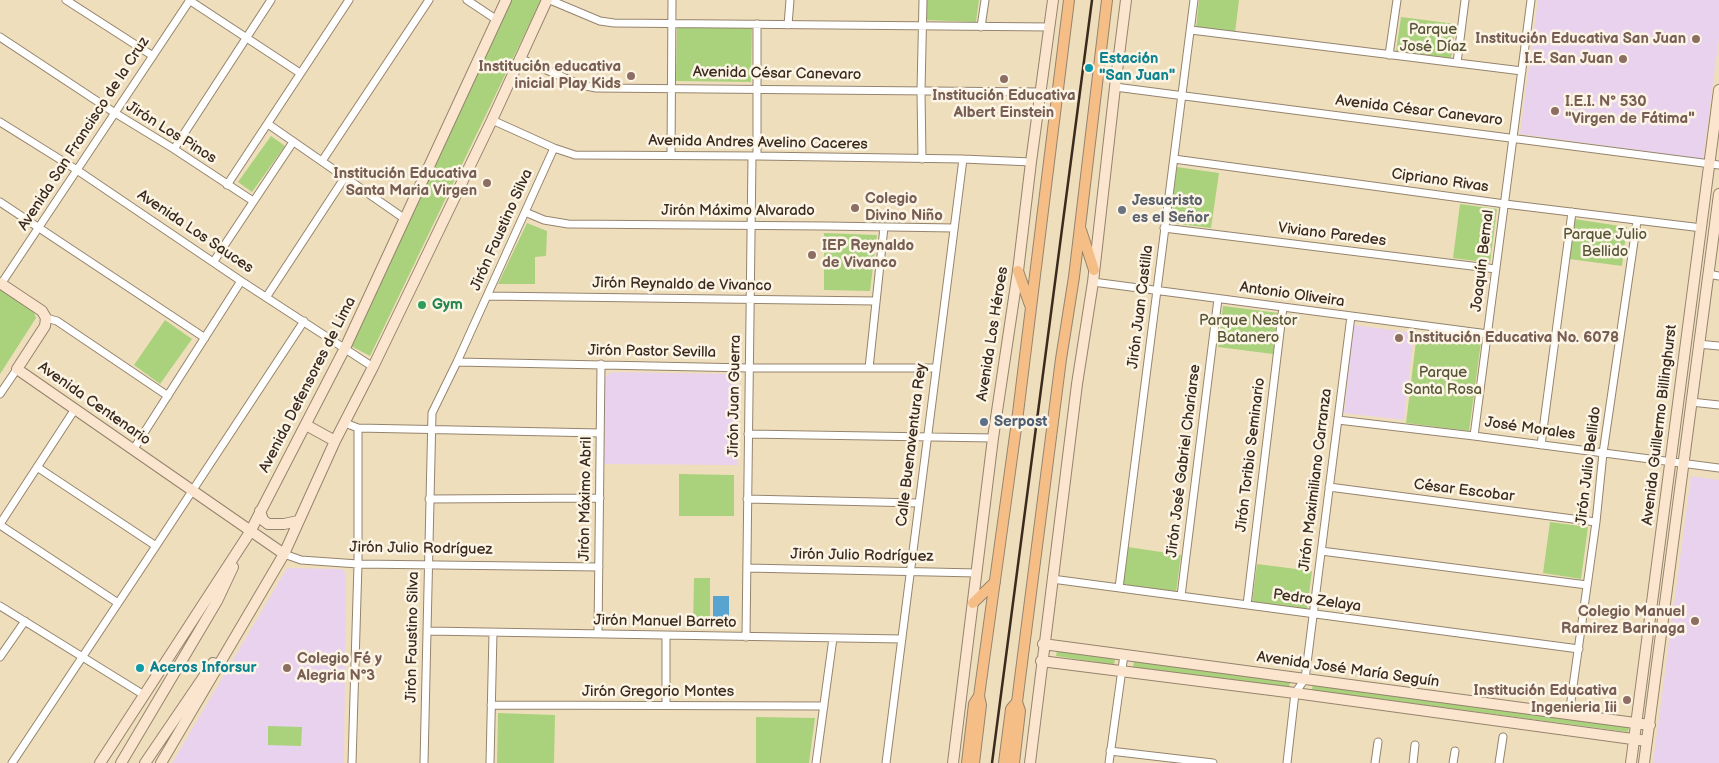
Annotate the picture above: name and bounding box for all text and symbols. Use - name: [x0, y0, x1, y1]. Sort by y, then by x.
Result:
- park label: Parque José Díaz: [1400, 21, 1466, 56]
- place label: Institución Educativa San Juan: [1475, 30, 1686, 48]
- marker: Institución Educativa San Juan: [1690, 33, 1702, 45]
- street label: Avenida San Francisco de la Cruz: [15, 34, 153, 234]
- place label: Estación "San Juan": [1099, 50, 1175, 85]
- place label: I.E. San Juan: [1524, 50, 1613, 68]
- marker: I.E. San Juan: [1617, 53, 1629, 65]
- place label: Institución educativa inicial Play Kids: [478, 58, 621, 93]
- marker: Estación "San Juan": [1083, 62, 1095, 74]
- street label: Avenida César Canevaro: [693, 64, 861, 84]
- marker: Institución educativa inicial Play Kids: [625, 70, 637, 82]
- marker: Institución Educativa Albert Einstein: [998, 73, 1010, 85]
- place label: Institución Educativa Albert Einstein: [932, 87, 1076, 122]
- street label: Avenida César Canevaro: [1334, 92, 1504, 130]
- place label: I.E.I. N° 530 "Virgen de Fátima": [1565, 93, 1695, 128]
- street label: Jirón Los Pinos: [122, 98, 220, 168]
- marker: I.E.I. N° 530 "Virgen de Fátima": [1549, 105, 1561, 117]
- street label: Avenida Andres Avelino Caceres: [648, 132, 868, 154]
- place label: Institución Educativa Santa Maria Virgen: [334, 165, 477, 200]
- street label: Cipriano Rivas: [1390, 165, 1490, 197]
- street label: Jirón Faustino Silva: [467, 166, 537, 294]
- marker: Institución Educativa Santa Maria Virgen: [481, 177, 493, 189]
- street label: Avenida Los Sauces: [134, 186, 256, 278]
- place label: Colegio Divino Niño: [865, 190, 943, 225]
- place label: Jesucristo es el Señor: [1132, 192, 1209, 227]
- street label: Jirón Máximo Alvarado: [661, 202, 815, 220]
- marker: Colegio Divino Niño: [849, 202, 861, 214]
- marker: Jesucristo es el Señor: [1116, 204, 1128, 216]
- street label: Joaquín Bernal: [1468, 209, 1498, 313]
- street label: Viviano Paredes: [1277, 219, 1387, 251]
- park label: Parque Julio Bellido: [1563, 226, 1647, 261]
- place label: IEP Reynaldo de Vivanco: [822, 237, 914, 272]
- street label: Jirón Juan Castilla: [1124, 244, 1158, 370]
- marker: IEP Reynaldo de Vivanco: [806, 249, 818, 261]
- street label: Avenida Los Héroes: [973, 265, 1013, 403]
- street label: Jirón Reynaldo de Vivanco: [592, 274, 772, 296]
- street label: Antonio Oliveira: [1238, 279, 1346, 311]
- street label: Avenida Defensores de Lima: [256, 294, 360, 476]
- place label: Gym: [432, 296, 463, 314]
- marker: Gym: [416, 299, 428, 311]
- park label: Parque Nestor Batanero: [1199, 312, 1297, 347]
- street label: Avenida Guillermo Billinghurst: [1639, 324, 1681, 526]
- place label: Institución Educativa No. 6078: [1409, 329, 1619, 347]
- marker: Institución Educativa No. 6078: [1393, 332, 1405, 344]
- street label: Jirón Juan Guerra: [725, 335, 745, 457]
- street label: Jirón Pastor Sevilla: [588, 342, 716, 362]
- street label: Avenida Centenario: [34, 358, 154, 450]
- street label: Calle Buenaventura Rey: [893, 362, 931, 528]
- street label: Jirón José Gabriel Chariarse: [1163, 363, 1205, 559]
- park label: Parque Santa Rosa: [1404, 364, 1482, 399]
- street label: Jirón Toribio Seminario: [1233, 377, 1269, 533]
- street label: Jirón Maximiliano Carranza: [1296, 388, 1336, 572]
- street label: Jirón Julio Bellido: [1573, 405, 1605, 527]
- place label: Serpost: [994, 413, 1047, 431]
- street label: José Morales: [1484, 414, 1576, 444]
- marker: Serpost: [978, 416, 990, 428]
- street label: Jirón Máximo Abril: [576, 437, 596, 561]
- street label: César Escobar: [1413, 476, 1515, 506]
- street label: Jirón Julio Rodríguez: [349, 539, 493, 559]
- street label: Jirón Julio Rodríguez: [790, 546, 934, 566]
- street label: Jirón Faustino Silva: [403, 571, 423, 703]
- street label: Pedro Zelaya: [1272, 586, 1362, 616]
- place label: Colegio Manuel Ramirez Barinaga: [1561, 603, 1685, 638]
- street label: Jirón Manuel Barreto: [593, 612, 737, 632]
- marker: Colegio Manuel Ramirez Barinaga: [1689, 615, 1701, 627]
- street label: Avenida José María Seguín: [1255, 648, 1441, 692]
- place label: Colegio Fé y Alegria N°3: [297, 650, 382, 685]
- place label: Aceros Inforsur: [150, 659, 256, 677]
- marker: Aceros Inforsur: [134, 662, 146, 674]
- marker: Colegio Fé y Alegria N°3: [281, 662, 293, 674]
- place label: Institución Educativa Ingenieria Iii: [1474, 682, 1617, 717]
- street label: Jirón Gregorio Montes: [582, 683, 734, 701]
- marker: Institución Educativa Ingenieria Iii: [1621, 694, 1633, 706]

